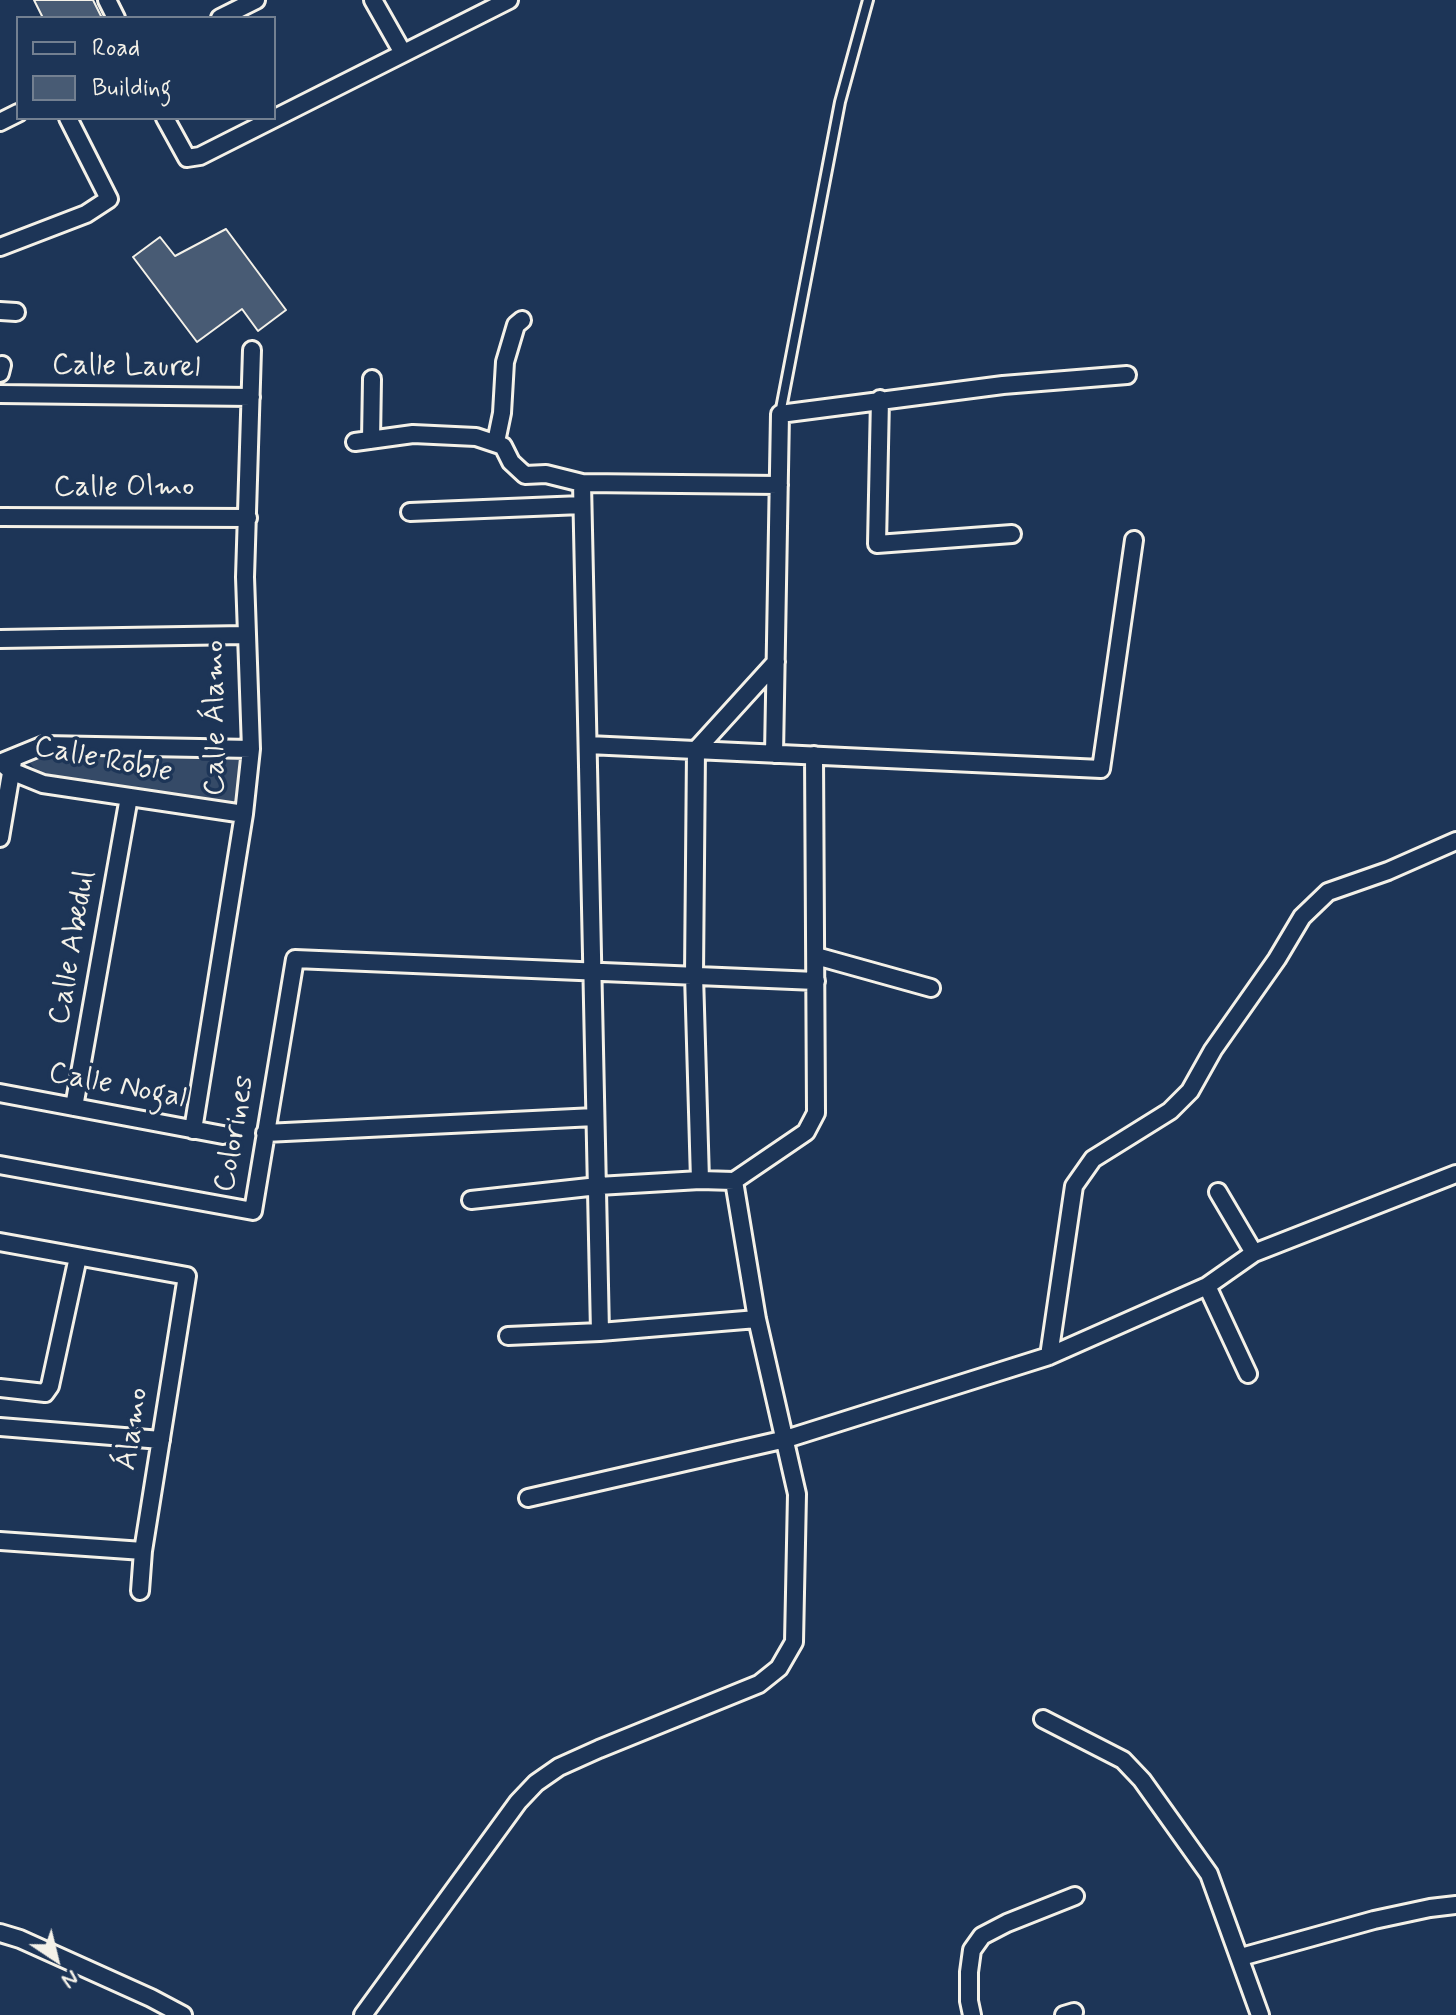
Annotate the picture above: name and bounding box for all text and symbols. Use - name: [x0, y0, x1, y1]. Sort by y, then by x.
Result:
- legend: [16, 16, 276, 120]
- text: Road: [92, 33, 140, 64]
- text: Building: [92, 73, 172, 104]
- street label: Calle Laurel: [51, 349, 201, 387]
- street label: Calle Olmo: [53, 471, 195, 507]
- street label: Calle Álamo: [199, 640, 235, 796]
- street label: Calle Roble: [31, 730, 175, 792]
- street label: Calle Abedul: [43, 868, 105, 1028]
- street label: Calle Nogal: [45, 1056, 189, 1118]
- street label: Colorines: [208, 1073, 264, 1195]
- street label: Álamo: [110, 1385, 158, 1473]
- north arrow: [16, 1919, 96, 1999]
- text: N: [56, 1963, 84, 1994]

